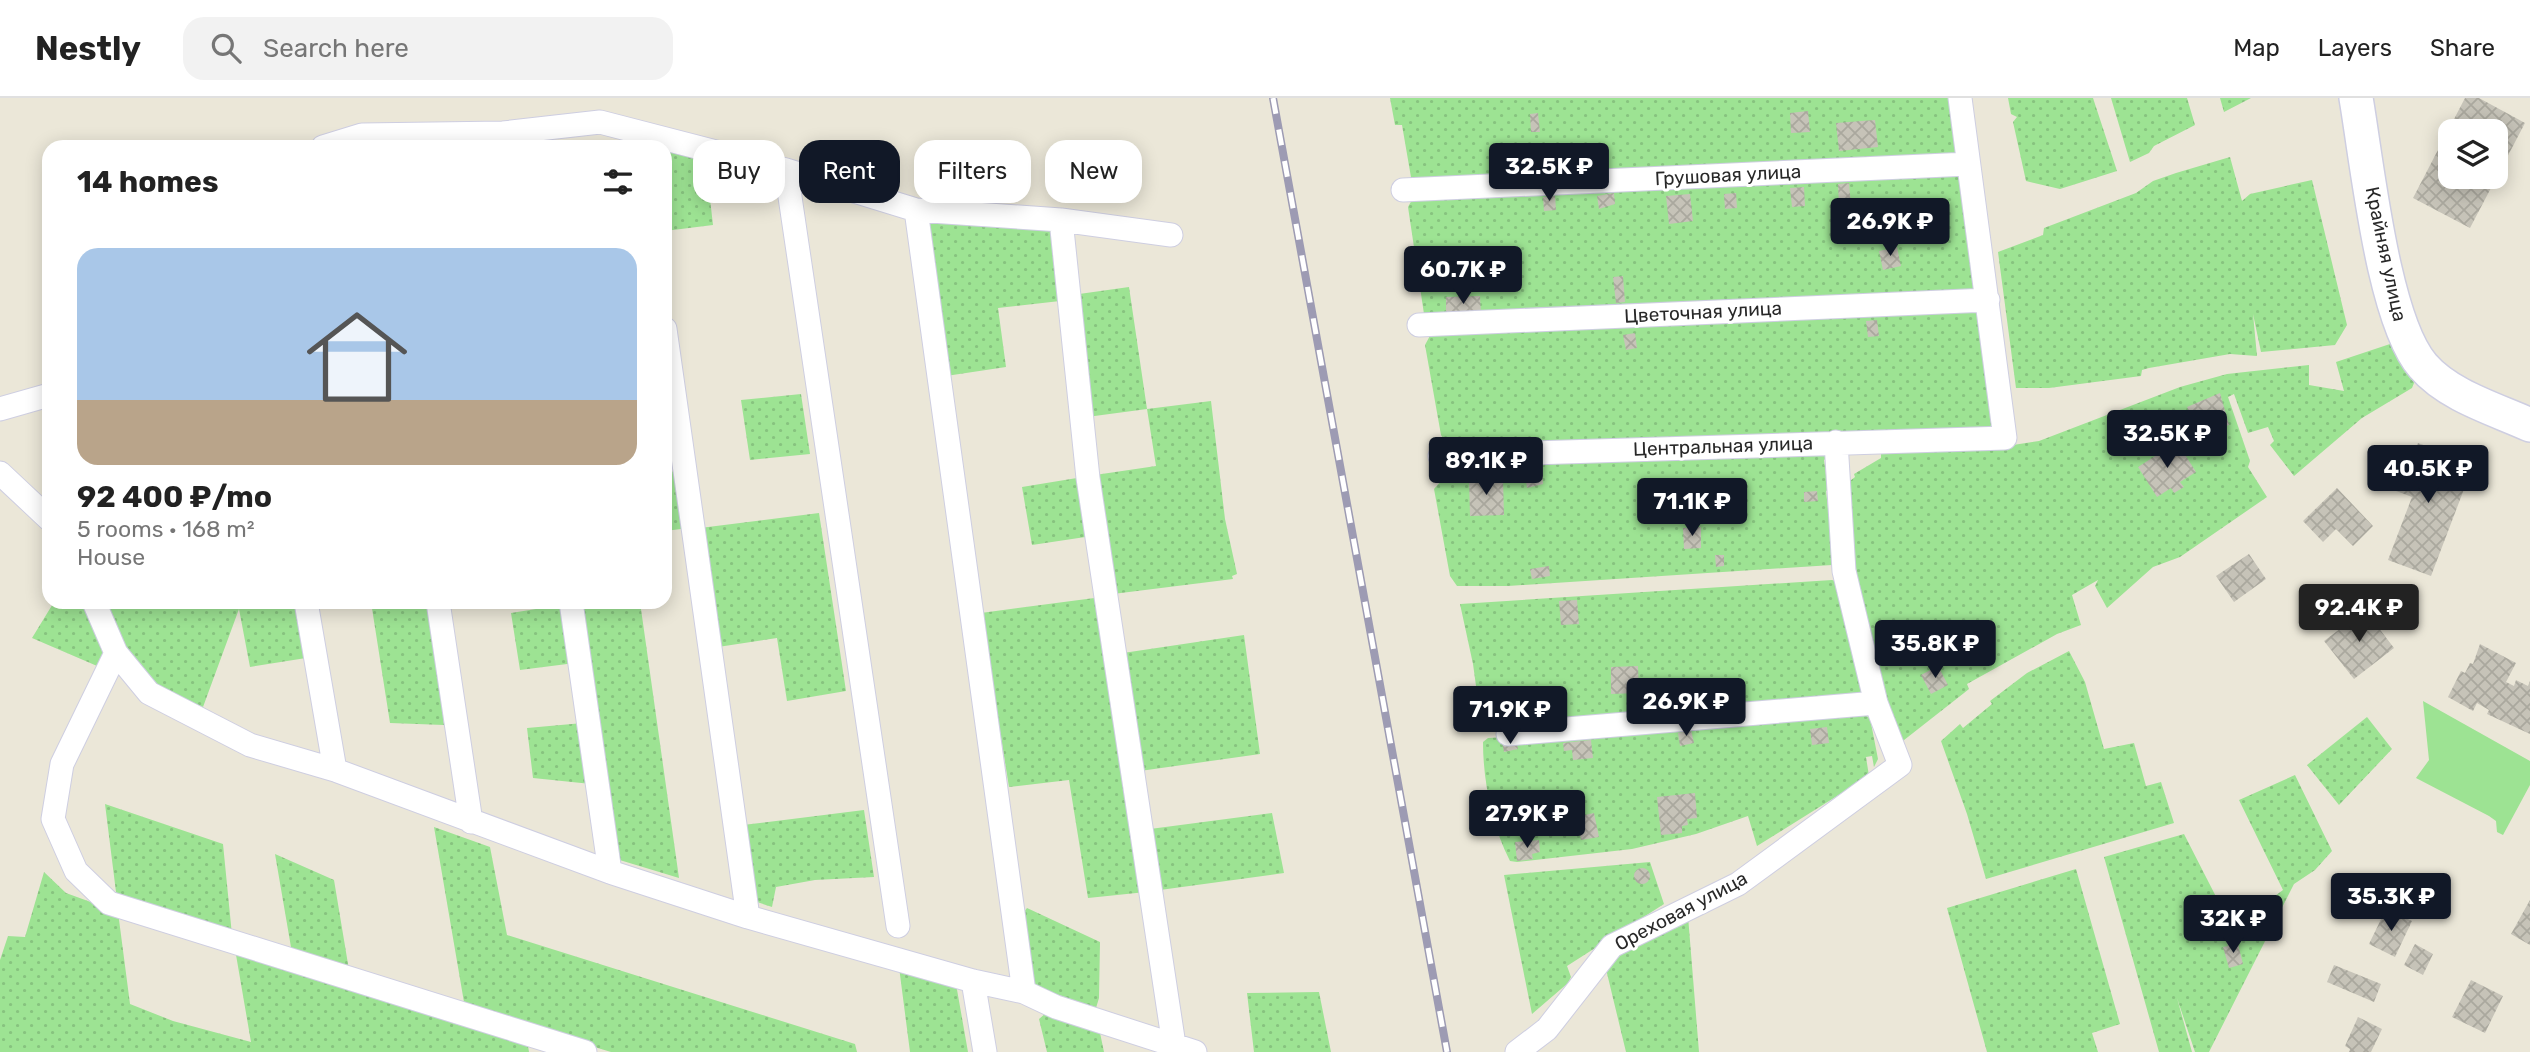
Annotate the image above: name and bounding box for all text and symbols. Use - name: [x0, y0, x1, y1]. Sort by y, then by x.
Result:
- search box: [183, 17, 673, 80]
- text: Nestly: [35, 29, 141, 68]
- icon: search: [207, 29, 245, 67]
- text: Search here: [263, 33, 409, 64]
- text: Map: [2233, 34, 2280, 62]
- text: Layers: [2318, 34, 2392, 62]
- text: Share: [2430, 34, 2495, 62]
- map controls: [2438, 119, 2508, 189]
- button: layers: [2438, 119, 2508, 189]
- chip: Buy: [693, 140, 785, 203]
- chip: Rent: [799, 140, 900, 203]
- chip: Filters: [914, 140, 1031, 203]
- chip: New: [1045, 140, 1142, 203]
- pin: 32.5K ₽: [1484, 144, 1614, 203]
- text: 32.5K ₽: [1505, 152, 1593, 180]
- street label: Грушовая улица: [1654, 160, 1802, 190]
- icon: filters: [599, 163, 637, 201]
- text: 14 homes: [77, 164, 219, 200]
- street label: Крайняя улица: [2360, 185, 2412, 323]
- pin: 26.9K ₽: [1825, 198, 1955, 258]
- text: 26.9K ₽: [1847, 207, 1933, 235]
- pin: 60.7K ₽: [1398, 246, 1528, 306]
- text: 60.7K ₽: [1420, 255, 1506, 283]
- icon: home: [294, 294, 420, 420]
- street label: Цветочная улица: [1623, 296, 1783, 328]
- pin: 32.5K ₽: [2102, 410, 2232, 470]
- text: 32.5K ₽: [2123, 419, 2211, 447]
- street label: Центральная улица: [1633, 431, 1813, 461]
- pin: 89.1K ₽: [1421, 438, 1551, 497]
- text: 89.1K ₽: [1445, 446, 1527, 474]
- pin: 40.5K ₽: [2363, 446, 2493, 505]
- text: 40.5K ₽: [2383, 454, 2473, 482]
- pin: 71.1K ₽: [1627, 478, 1757, 538]
- text: 92 400 ₽/mo: [77, 479, 272, 515]
- text: 71.1K ₽: [1653, 487, 1731, 515]
- text: 5 rooms · 168 m²: [77, 515, 255, 543]
- text: House: [77, 543, 145, 571]
- pin: 92.4K ₽: [2294, 584, 2424, 644]
- text: 92.4K ₽: [2315, 593, 2403, 621]
- pin: 35.8K ₽: [1870, 620, 2000, 680]
- text: 35.8K ₽: [1891, 629, 1979, 657]
- pin: 26.9K ₽: [1621, 678, 1751, 738]
- pin: 71.9K ₽: [1445, 686, 1575, 746]
- text: 26.9K ₽: [1643, 687, 1729, 715]
- text: 71.9K ₽: [1469, 695, 1551, 723]
- pin: 27.9K ₽: [1462, 790, 1592, 850]
- text: 27.9K ₽: [1485, 799, 1569, 827]
- street label: Ореховая улица: [1611, 866, 1751, 956]
- pin: 35.3K ₽: [2326, 874, 2456, 933]
- text: 35.3K ₽: [2347, 882, 2435, 910]
- pin: 32K ₽: [2184, 896, 2282, 955]
- text: 32K ₽: [2200, 904, 2266, 932]

